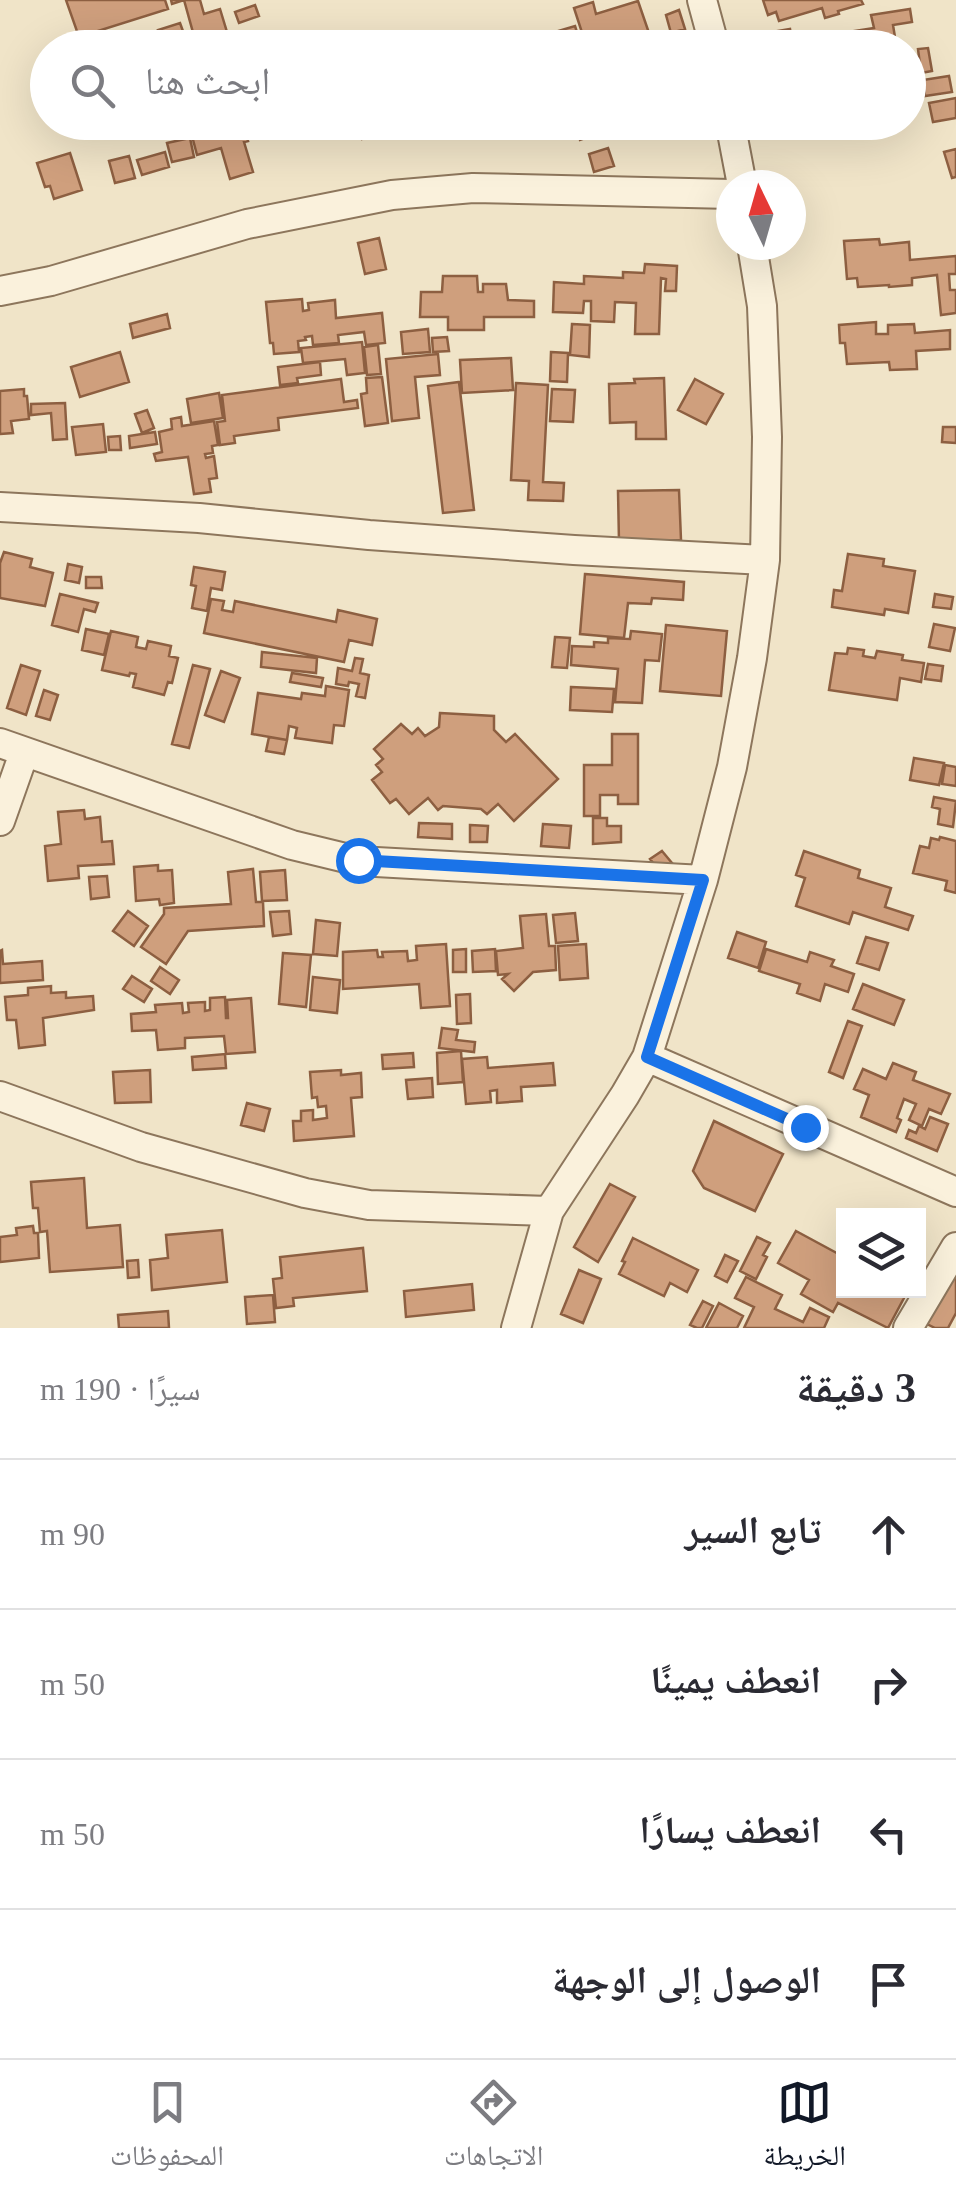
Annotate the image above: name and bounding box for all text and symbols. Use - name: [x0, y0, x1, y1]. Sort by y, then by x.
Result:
- search box: [30, 30, 926, 140]
- icon: search: [65, 58, 120, 113]
- text: ابحث هنا: [145, 60, 270, 102]
- north arrow: [716, 170, 806, 260]
- route start: [336, 838, 382, 884]
- route end: [783, 1105, 829, 1151]
- map controls: [836, 1208, 926, 1298]
- button: layers: [836, 1208, 926, 1298]
- text: 3 دقيقة: [796, 1365, 916, 1411]
- text: سيرًا · 190 m: [40, 1371, 201, 1407]
- icon: ahead: [861, 1507, 916, 1562]
- text: تابع السير: [685, 1509, 821, 1551]
- text: 90 m: [40, 1516, 105, 1552]
- icon: right: [861, 1657, 916, 1712]
- text: انعطف يمينًا: [650, 1659, 821, 1701]
- text: 50 m: [40, 1666, 105, 1702]
- icon: left: [861, 1807, 916, 1862]
- text: انعطف يسارًا: [639, 1809, 821, 1851]
- text: 50 m: [40, 1816, 105, 1852]
- icon: arrive: [861, 1957, 916, 2012]
- text: الوصول إلى الوجهة: [552, 1959, 821, 2001]
- tab: المحفوظات: [110, 2075, 224, 2183]
- tab: الاتجاهات: [444, 2075, 543, 2183]
- tab: الخريطة: [764, 2075, 846, 2183]

